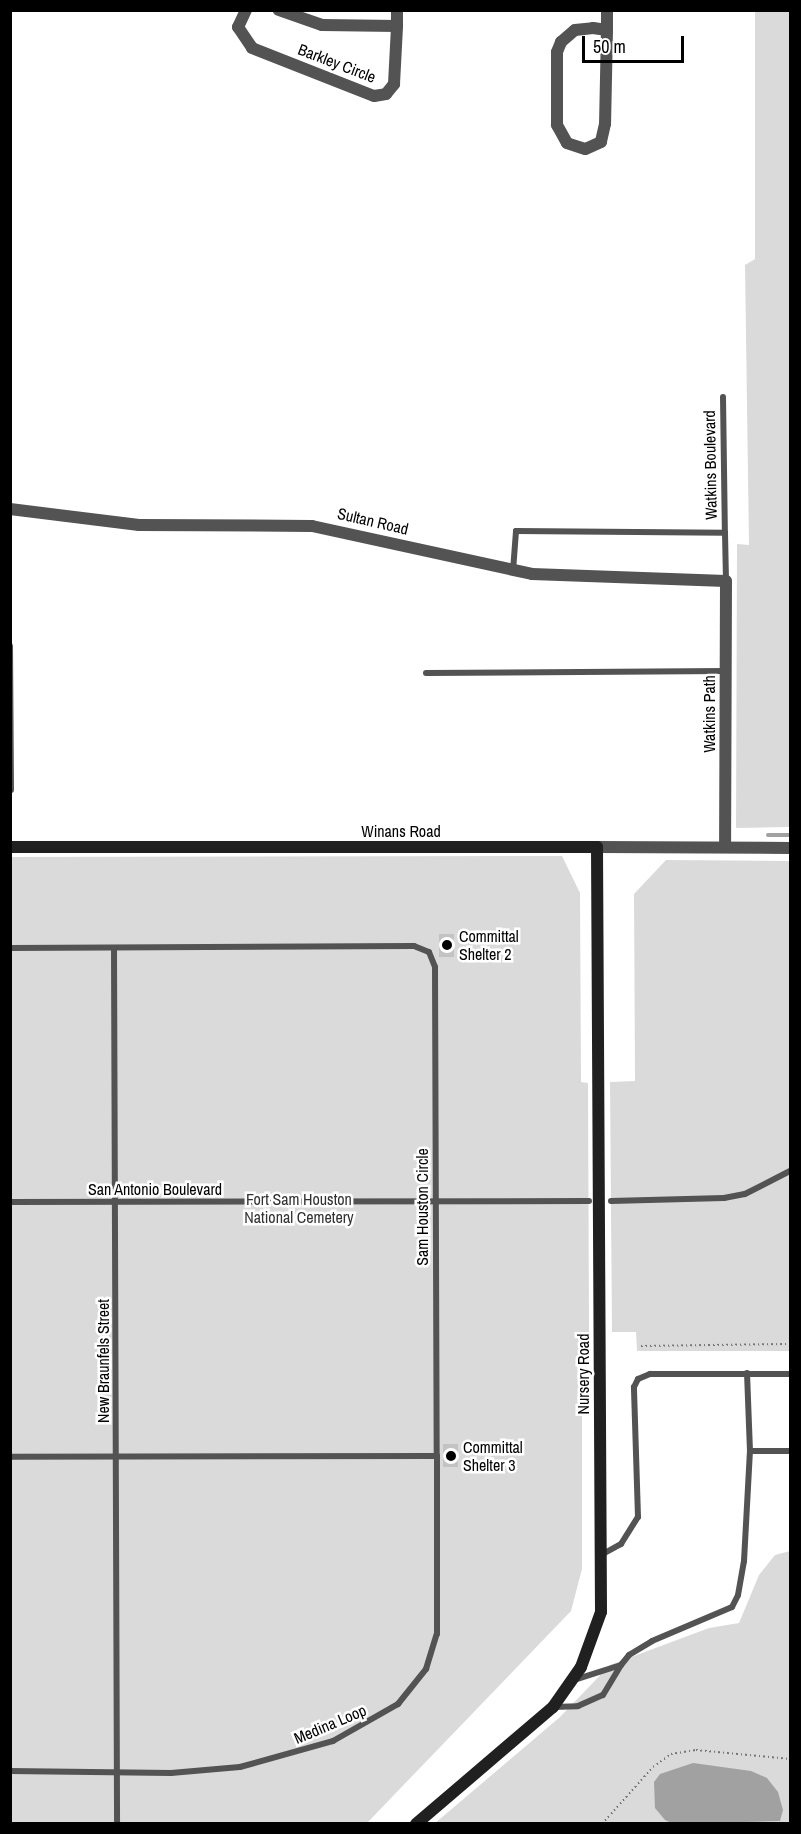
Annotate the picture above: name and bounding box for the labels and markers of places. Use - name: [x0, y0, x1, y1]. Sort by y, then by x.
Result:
- place label: Committal Shelter 2: [459, 926, 519, 964]
- marker: Committal Shelter 2: [440, 938, 454, 952]
- place label: Committal Shelter 3: [463, 1437, 523, 1475]
- marker: Committal Shelter 3: [444, 1449, 458, 1463]

